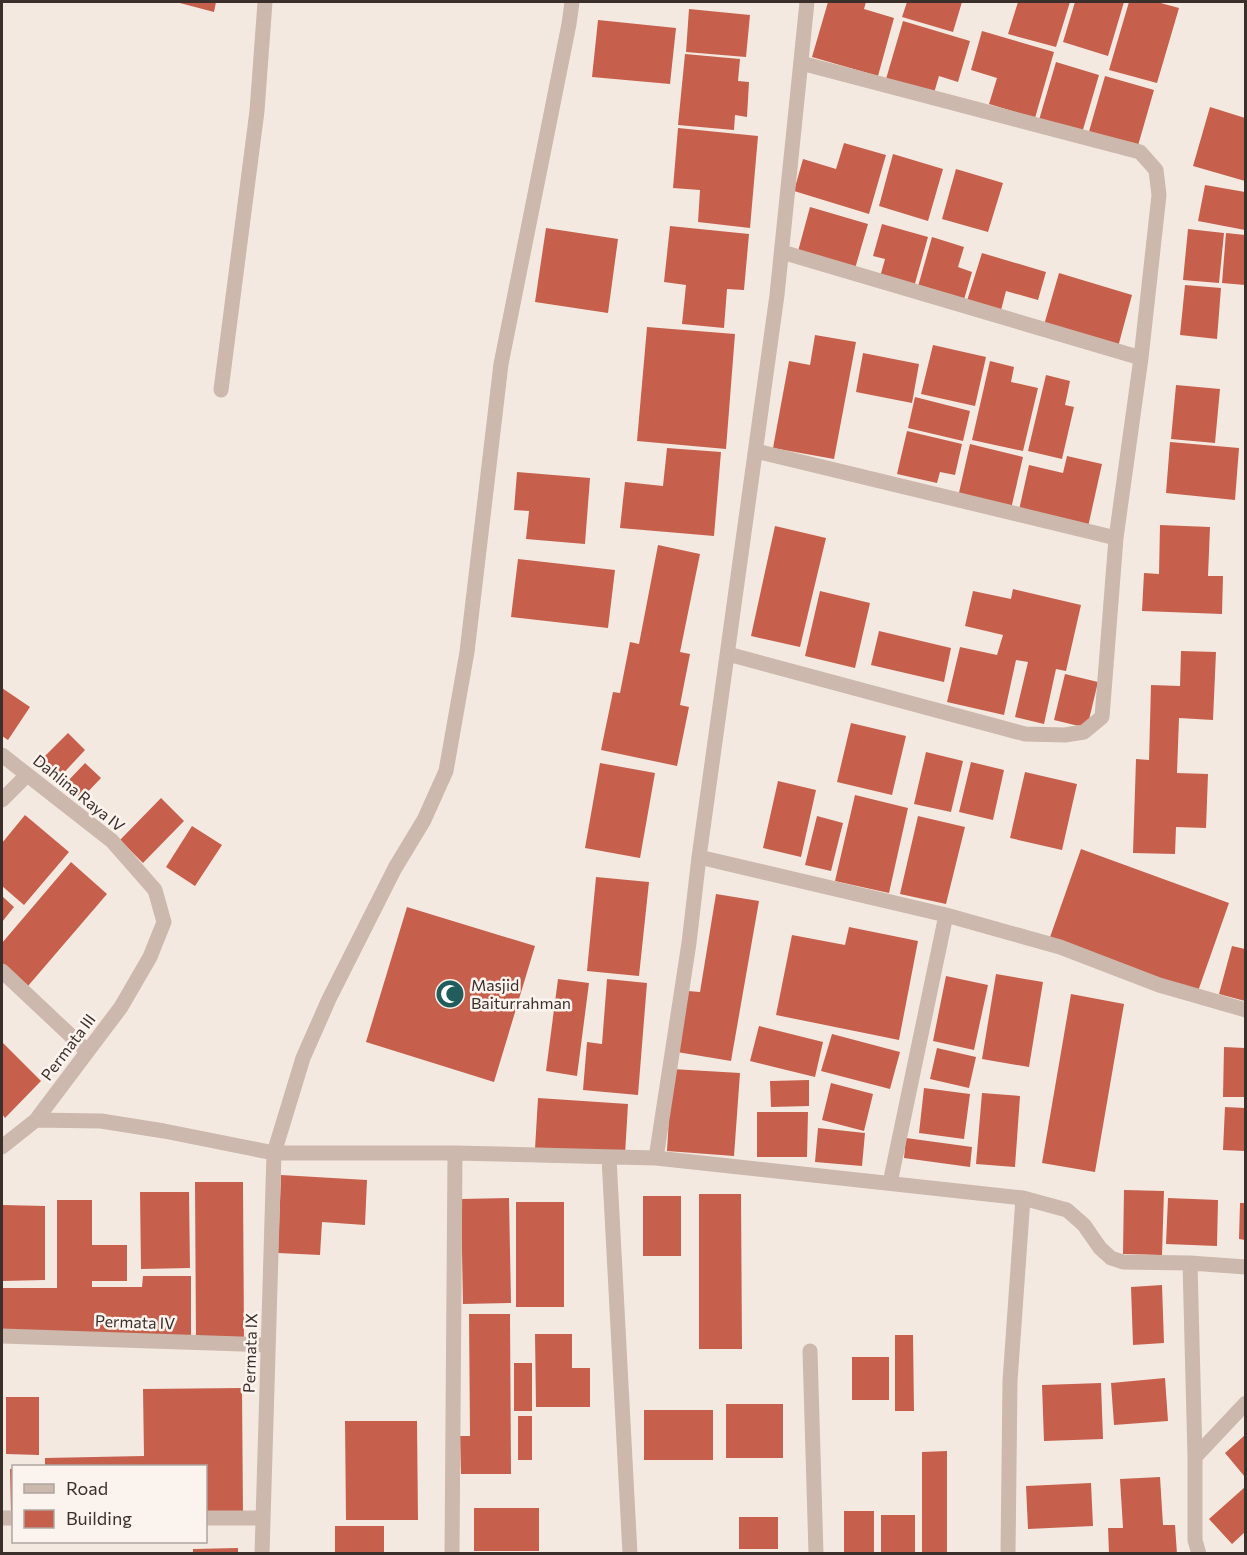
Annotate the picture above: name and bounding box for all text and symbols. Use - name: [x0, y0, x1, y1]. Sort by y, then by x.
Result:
- street label: Dahlina Raya IV: [30, 750, 129, 835]
- place label: Masjid Baiturrahman: [471, 975, 571, 1012]
- mosque icon: Masjid Baiturrahman: [434, 978, 466, 1010]
- street label: Permata III: [36, 1010, 99, 1084]
- street label: Permata IV: [95, 1311, 176, 1332]
- street label: Permata IX: [239, 1312, 260, 1393]
- legend: [12, 1465, 207, 1543]
- text: Road: [66, 1477, 108, 1499]
- text: Building: [66, 1507, 132, 1529]

